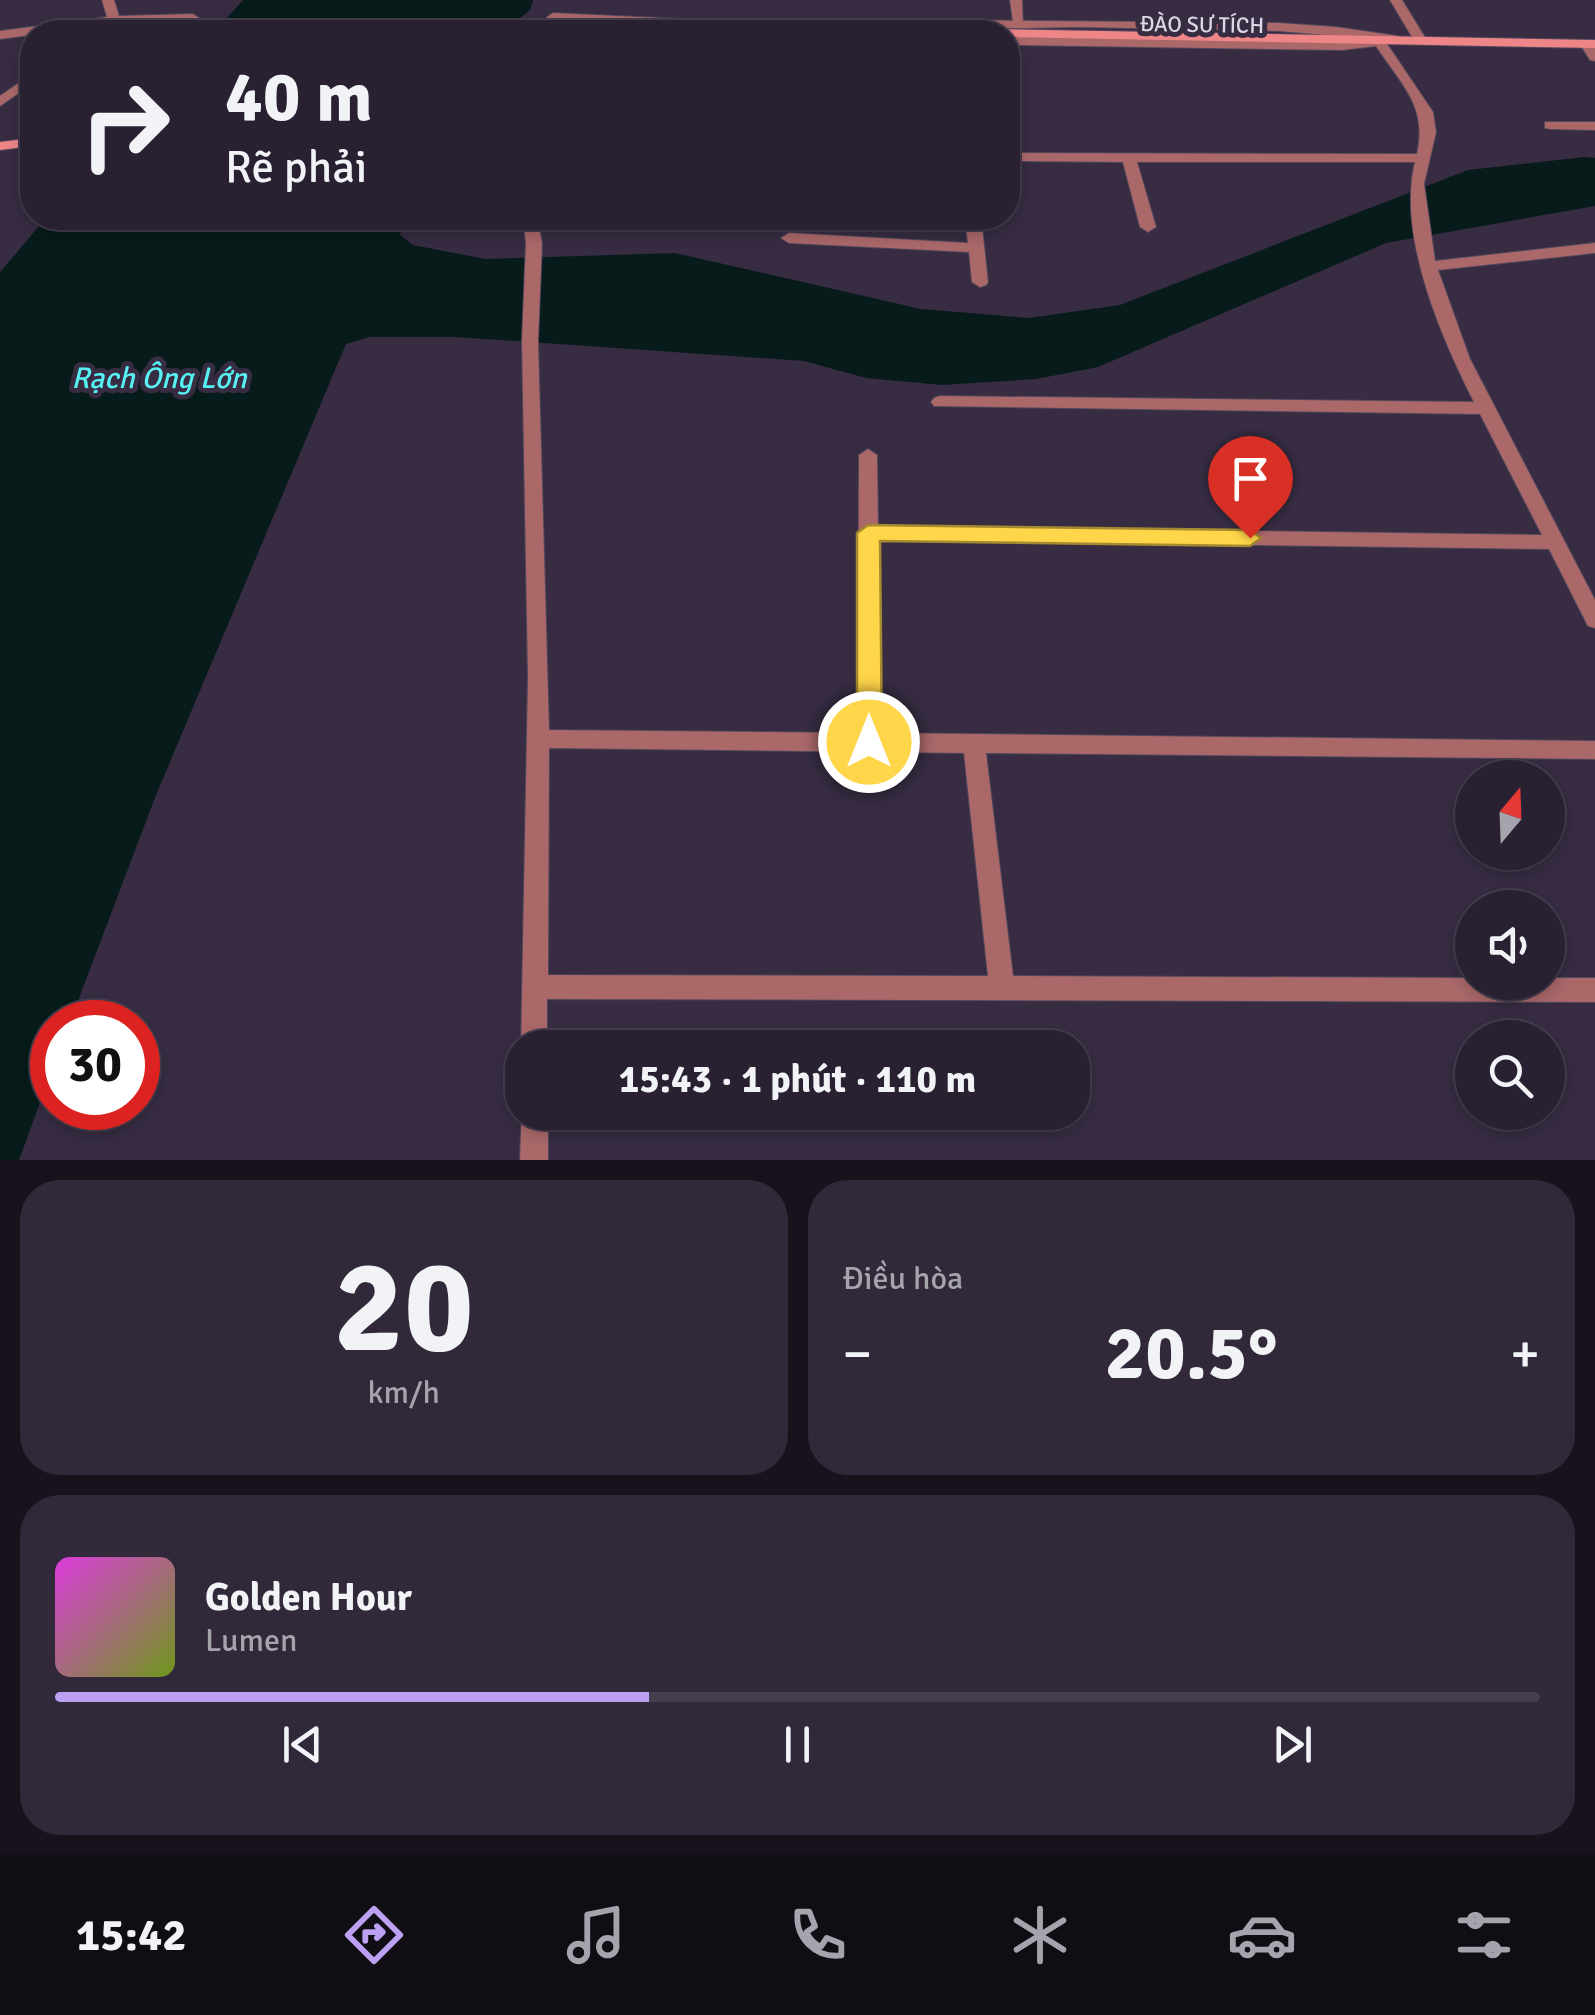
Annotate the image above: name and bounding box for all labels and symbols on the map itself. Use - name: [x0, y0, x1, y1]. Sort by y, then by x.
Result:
- street label: ĐÀO SƯ TÍCH: [1140, 10, 1264, 39]
- water label: Rạch Ông Lớn: [71, 360, 248, 397]
- pin: [1208, 436, 1293, 539]
- position arrow: [817, 690, 921, 794]
- north arrow: [1455, 760, 1565, 870]
- speed limit sign: 30: [30, 1000, 160, 1130]

